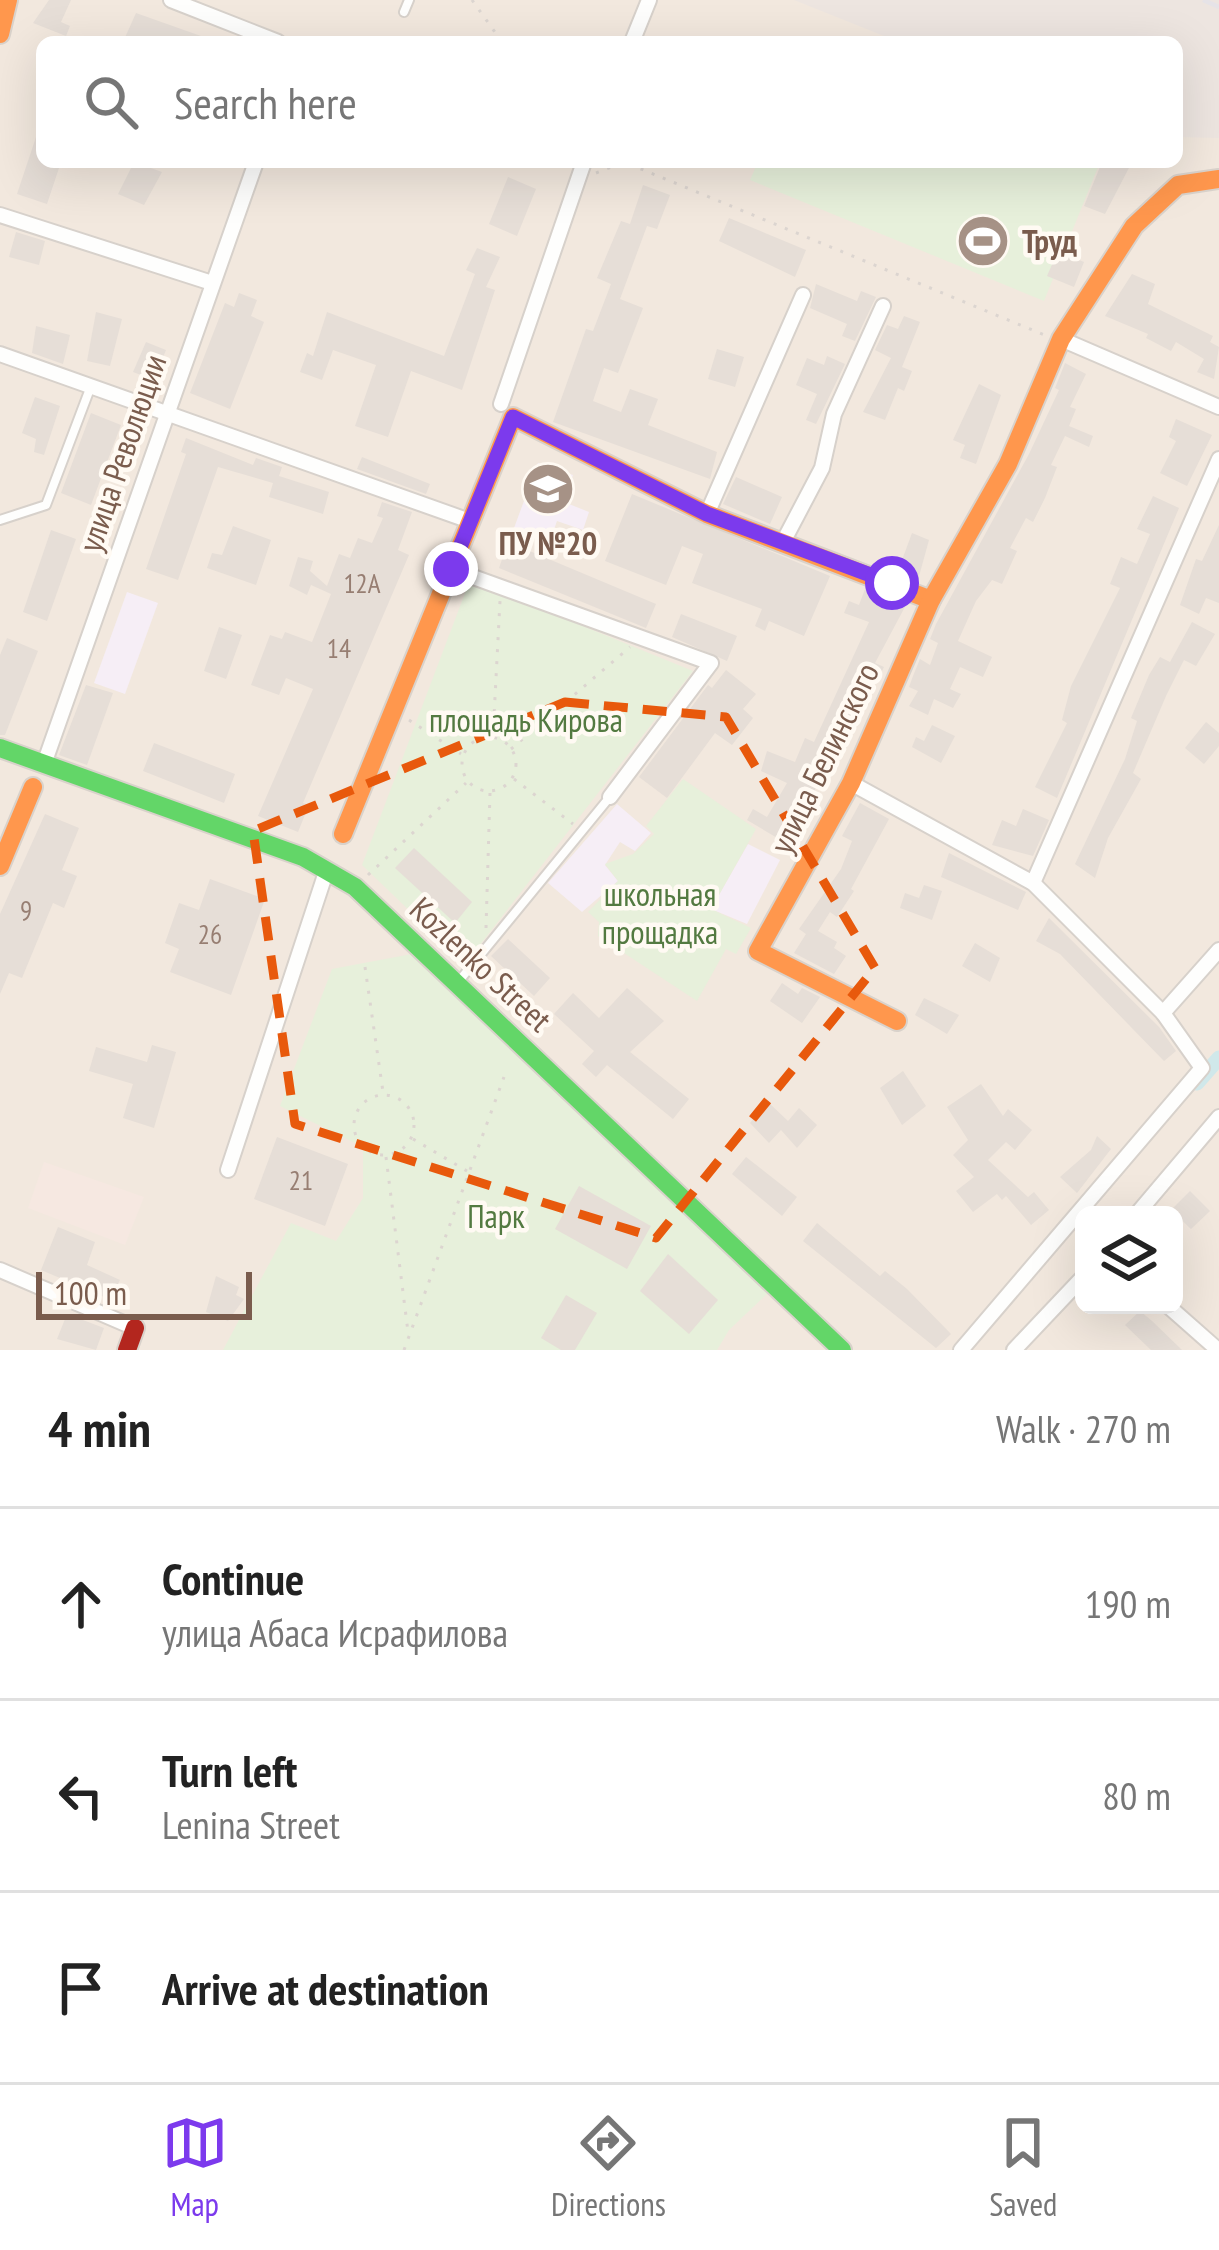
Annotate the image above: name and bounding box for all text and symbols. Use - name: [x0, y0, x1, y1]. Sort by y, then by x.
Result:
- search box: [36, 36, 1183, 168]
- icon: search: [78, 69, 144, 135]
- text: Search here: [174, 73, 357, 131]
- sports icon: Труд: [955, 213, 1011, 269]
- place label: Труд: [1022, 219, 1077, 262]
- street label: улица Революции: [68, 348, 175, 557]
- school or university icon: ПУ №20: [520, 461, 576, 517]
- place label: ПУ №20: [499, 521, 597, 564]
- route end: [424, 542, 478, 596]
- route start: [865, 556, 919, 610]
- house number: 12А: [343, 566, 381, 600]
- house number: 14: [327, 631, 351, 665]
- street label: улица Белинского: [759, 655, 888, 860]
- park label: площадь Кирова: [429, 698, 623, 741]
- park label: школьная прощадка: [602, 872, 718, 953]
- street label: Kozlenko Street: [401, 887, 561, 1040]
- house number: 9: [20, 893, 32, 927]
- house number: 26: [198, 917, 222, 951]
- house number: 21: [289, 1163, 313, 1197]
- park label: Парк: [467, 1194, 525, 1237]
- map controls: [1075, 1206, 1183, 1314]
- button: layers: [1075, 1206, 1183, 1314]
- scale bar: [36, 1266, 252, 1319]
- text: 100 m: [54, 1271, 127, 1314]
- text: 4 min: [48, 1395, 151, 1461]
- text: Walk · 270 m: [996, 1403, 1171, 1454]
- text: Continue: [162, 1549, 304, 1607]
- icon: ahead: [48, 1571, 114, 1637]
- text: 190 m: [1085, 1578, 1171, 1629]
- text: улица Абаса Исрафилова: [162, 1607, 508, 1658]
- text: Turn left: [162, 1741, 297, 1799]
- icon: left: [48, 1763, 114, 1829]
- text: 80 m: [1102, 1770, 1171, 1821]
- text: Lenina Street: [162, 1799, 340, 1850]
- icon: arrive: [48, 1955, 114, 2021]
- text: Arrive at destination: [162, 1959, 489, 2017]
- tab: Map: [162, 2110, 228, 2225]
- tab: Directions: [551, 2110, 666, 2225]
- tab: Saved: [989, 2110, 1057, 2225]

